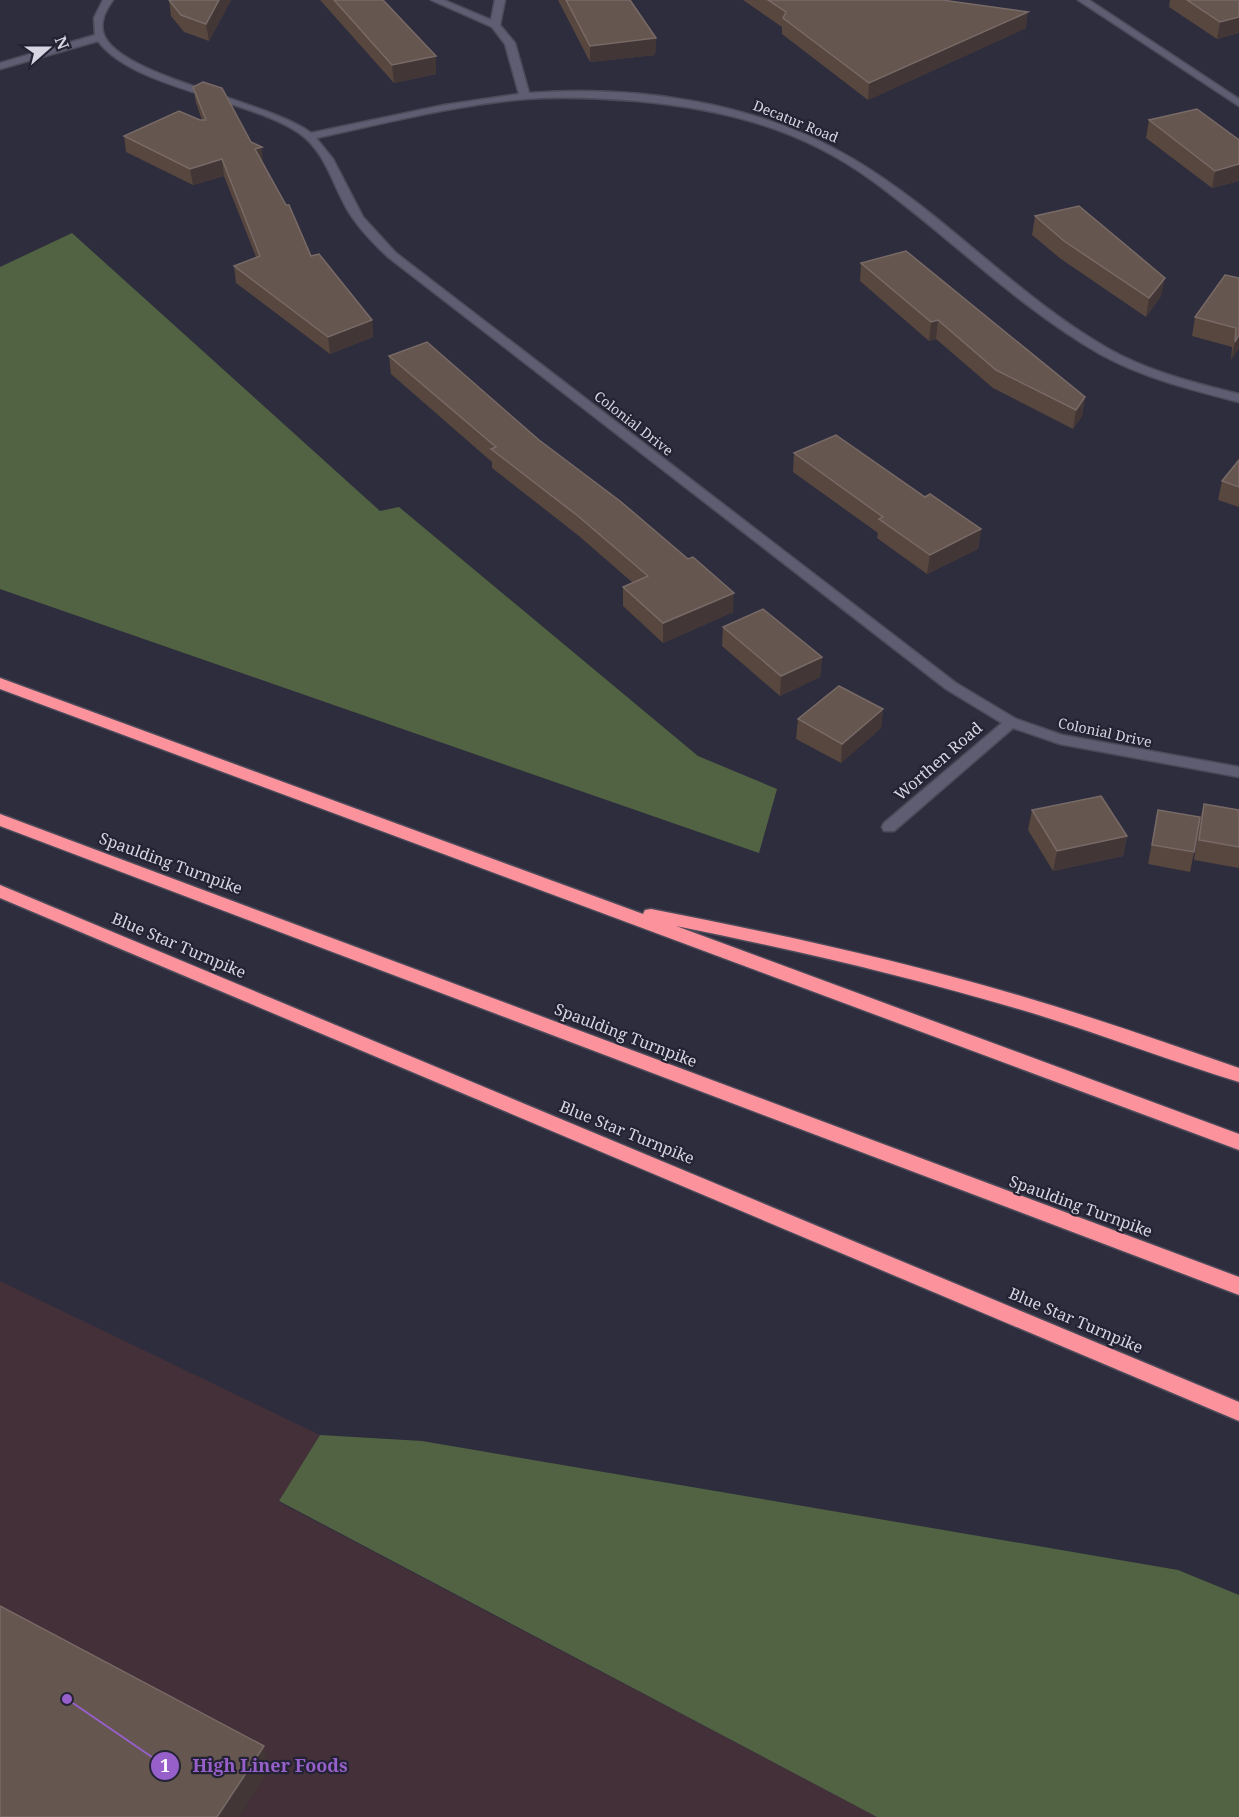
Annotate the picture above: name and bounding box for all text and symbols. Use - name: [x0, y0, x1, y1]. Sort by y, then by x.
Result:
- north arrow: [18, 18, 78, 78]
- text: N: [49, 33, 75, 53]
- street label: Decatur Road: [751, 95, 842, 147]
- street label: Colonial Drive: [591, 386, 677, 460]
- street label: Colonial Drive: [1056, 713, 1154, 751]
- street label: Worthen Road: [889, 717, 987, 805]
- street label: Spaulding Turnpike: [96, 827, 246, 899]
- street label: Blue Star Turnpike: [109, 907, 249, 983]
- street label: Spaulding Turnpike: [552, 998, 700, 1072]
- street label: Blue Star Turnpike: [556, 1095, 698, 1169]
- street label: Spaulding Turnpike: [1006, 1170, 1156, 1242]
- street label: Blue Star Turnpike: [1006, 1282, 1146, 1358]
- callout: High Liner Foods: [150, 1748, 359, 1784]
- text: 1: [160, 1753, 170, 1777]
- text: High Liner Foods: [192, 1753, 348, 1777]

